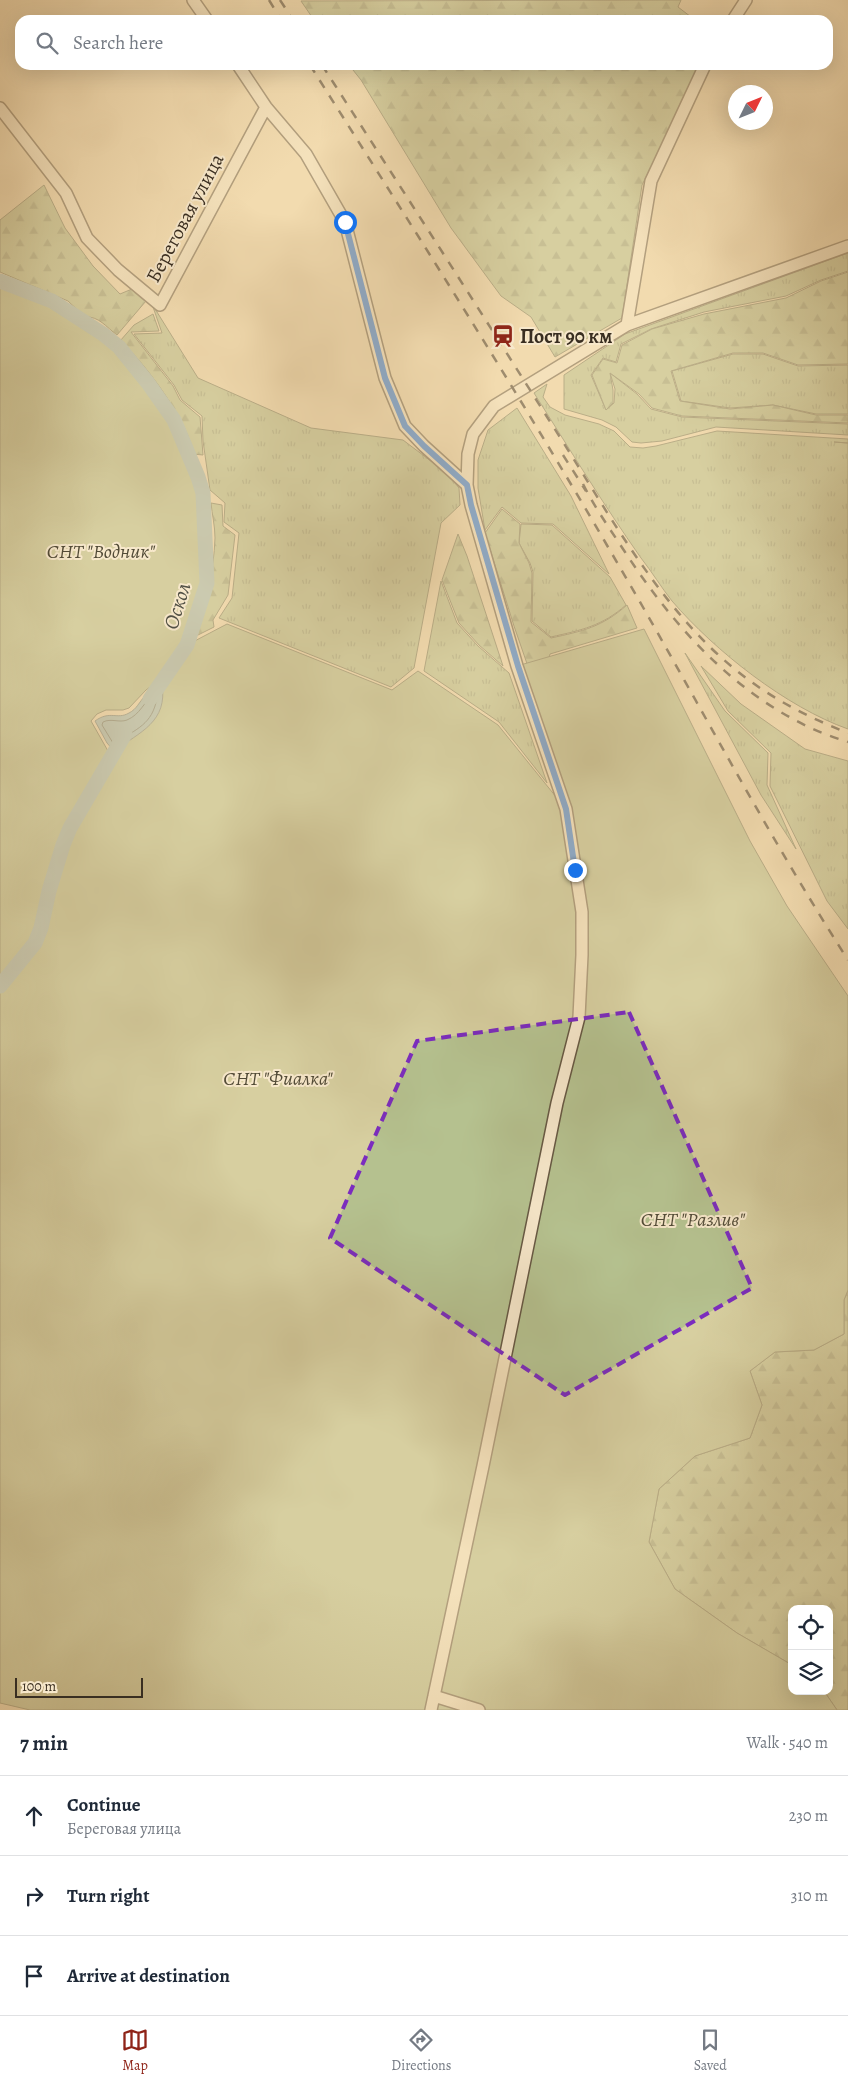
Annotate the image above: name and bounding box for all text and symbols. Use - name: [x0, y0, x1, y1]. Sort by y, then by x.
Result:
- search box: [15, 15, 833, 70]
- icon: search: [33, 29, 61, 57]
- text: Search here: [73, 30, 163, 56]
- north arrow: [728, 85, 773, 130]
- street label: Береговая улица: [140, 148, 231, 287]
- route start: [334, 211, 357, 234]
- station icon: Пост 90 км: [490, 323, 516, 349]
- place label: Пост 90 км: [520, 323, 613, 350]
- park label: СНТ "Водник": [47, 538, 156, 565]
- water label: Оскол: [157, 579, 198, 633]
- route end: [564, 859, 587, 882]
- park label: СНТ "Фиалка": [223, 1065, 334, 1092]
- park label: СНТ "Разлив": [641, 1206, 746, 1233]
- map controls: [788, 1605, 833, 1695]
- button: locate: [788, 1605, 833, 1650]
- button: layers: [788, 1650, 833, 1695]
- scale bar: [15, 1675, 142, 1698]
- text: 100 m: [22, 1677, 56, 1696]
- text: 7 min: [20, 1729, 68, 1757]
- text: Walk · 540 m: [746, 1732, 828, 1754]
- text: Continue: [67, 1792, 141, 1818]
- icon: ahead: [20, 1802, 48, 1830]
- text: 230 m: [789, 1805, 828, 1827]
- text: Береговая улица: [67, 1818, 181, 1840]
- icon: right: [20, 1882, 48, 1910]
- text: Turn right: [67, 1883, 149, 1909]
- text: 310 m: [791, 1885, 828, 1907]
- icon: arrive: [20, 1962, 48, 1990]
- text: Arrive at destination: [67, 1963, 230, 1989]
- tab: Map: [121, 2026, 149, 2075]
- tab: Directions: [391, 2026, 451, 2075]
- tab: Saved: [694, 2026, 727, 2075]

